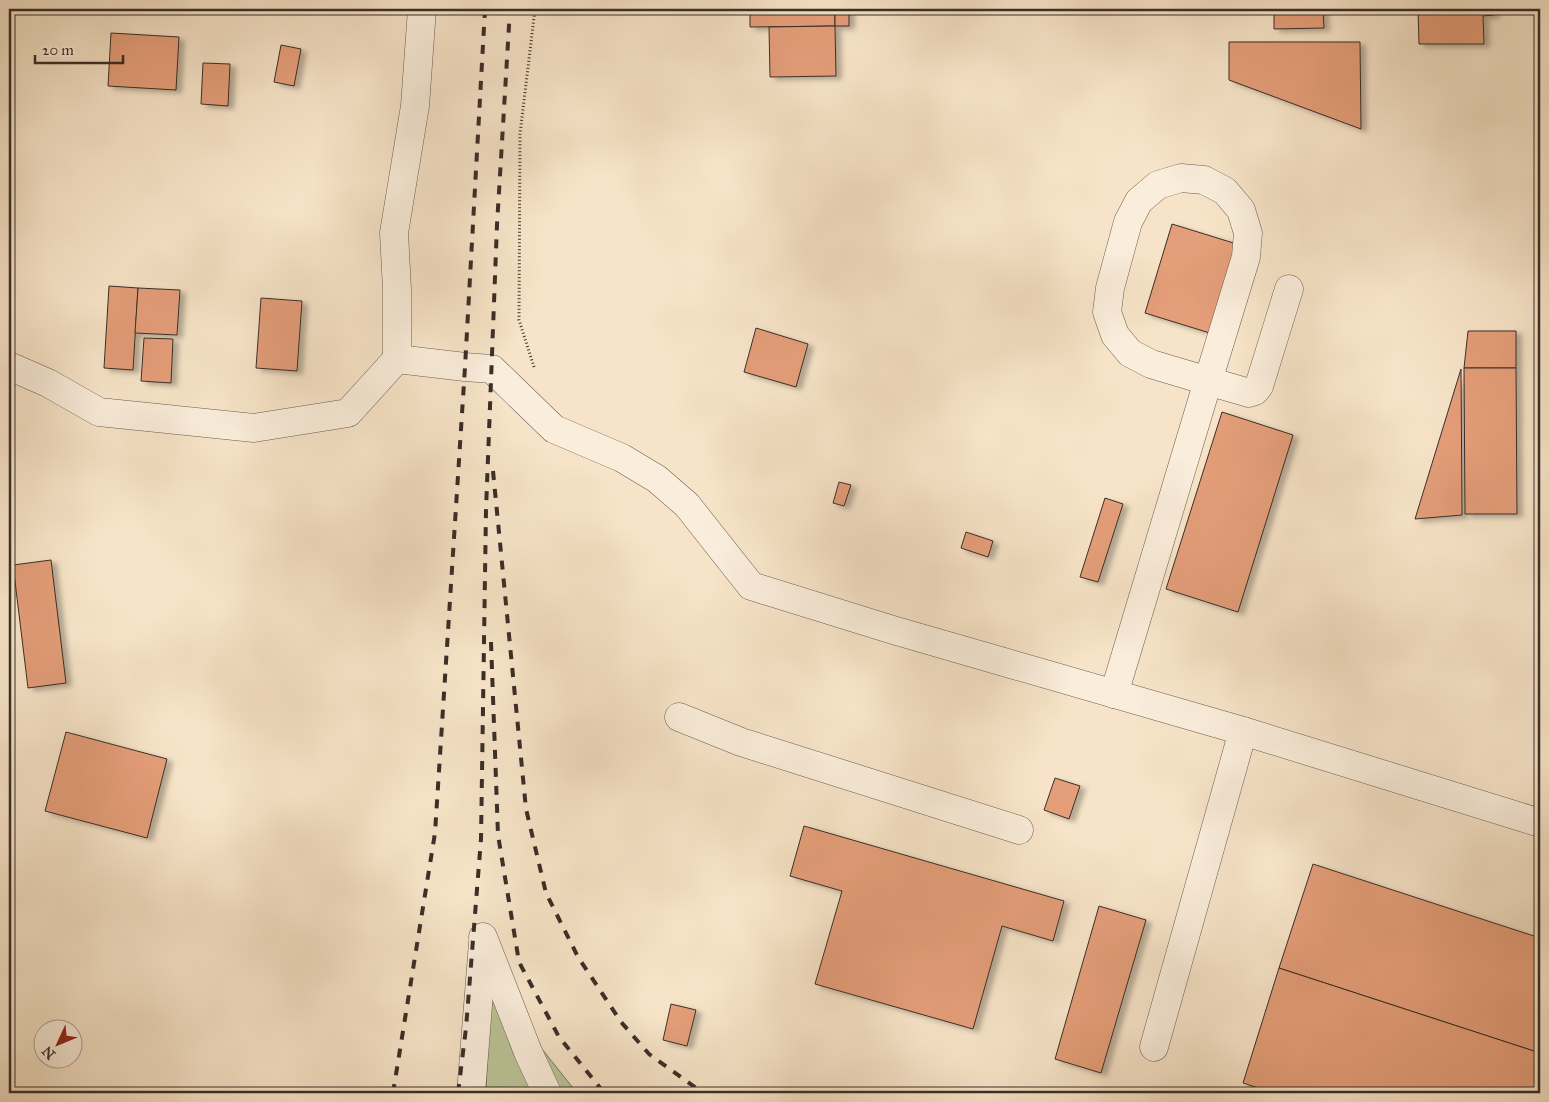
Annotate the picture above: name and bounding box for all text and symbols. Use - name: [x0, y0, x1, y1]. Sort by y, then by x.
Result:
- scale bar: [35, 32, 122, 64]
- text: 20 m: [42, 41, 74, 59]
- north arrow: [32, 1020, 82, 1070]
- text: N: [39, 1042, 59, 1063]

